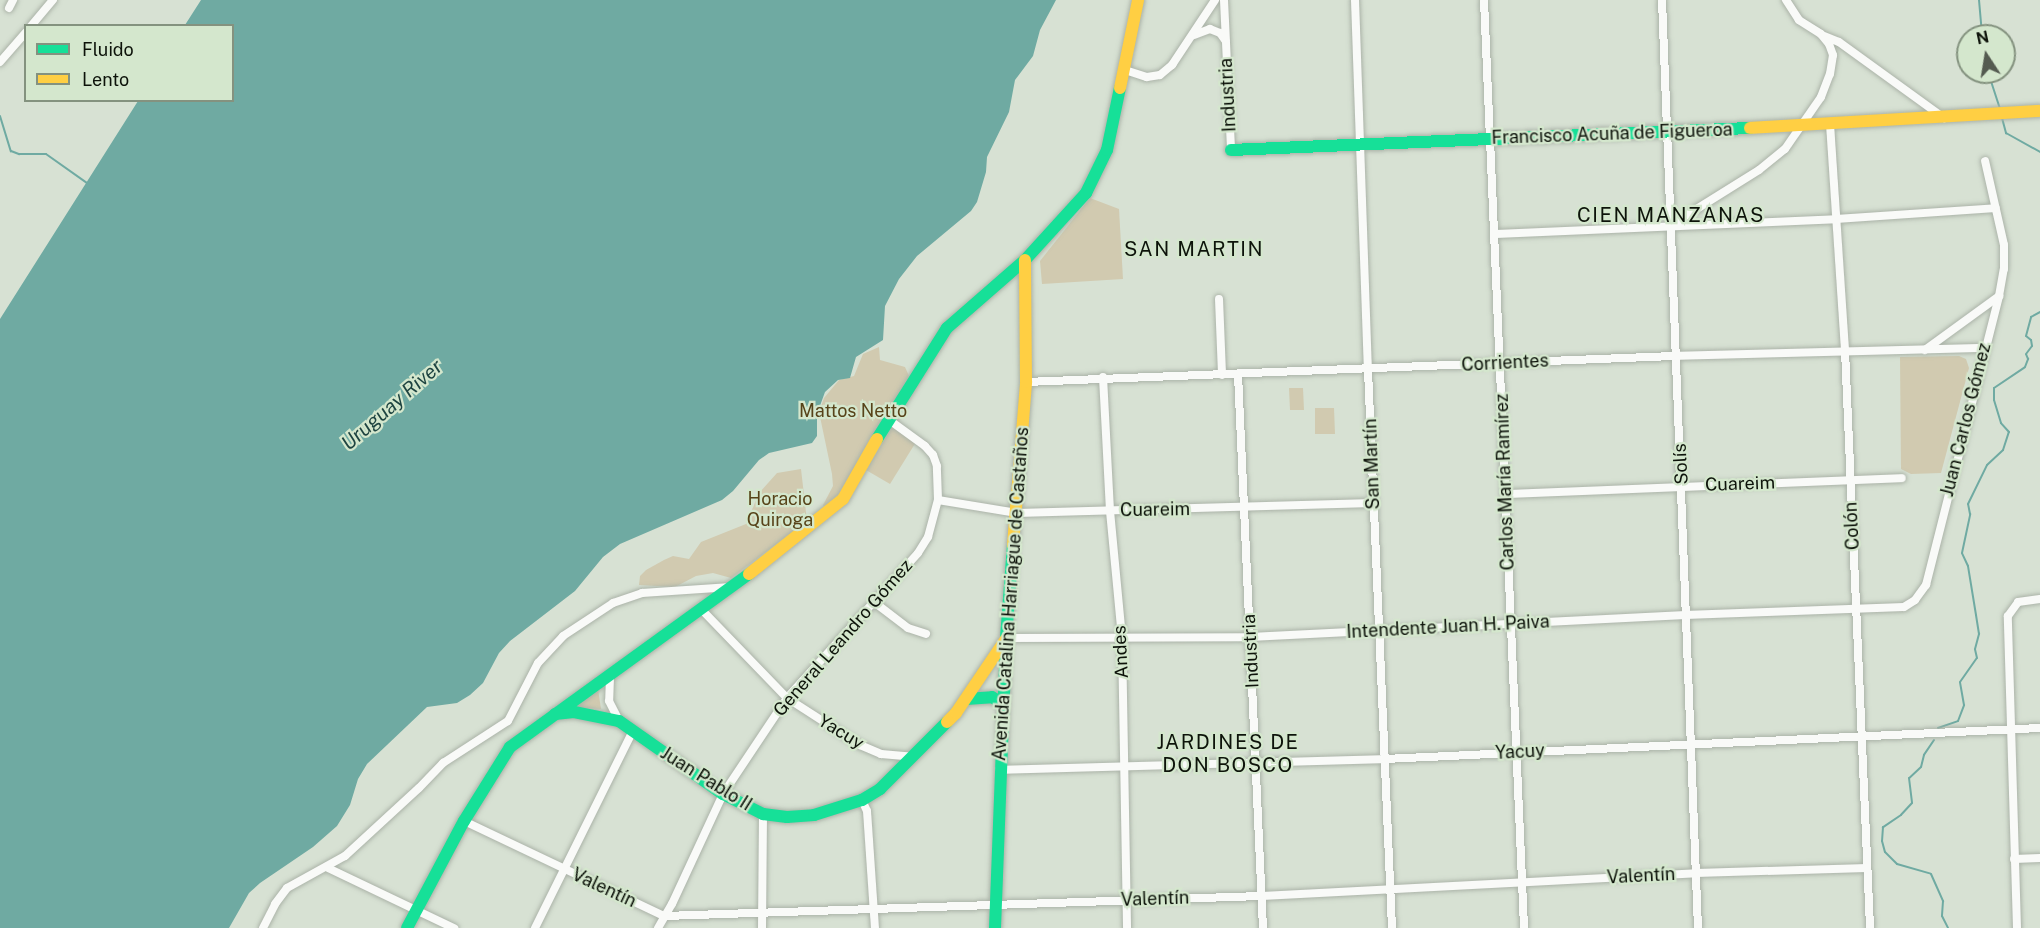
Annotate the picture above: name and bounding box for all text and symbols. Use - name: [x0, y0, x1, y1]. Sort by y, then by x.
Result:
- legend: [24, 24, 234, 102]
- north arrow: [1956, 24, 2016, 84]
- text: N: [1974, 27, 1991, 48]
- text: Fluido: [82, 39, 134, 60]
- street label: Industria: [1215, 57, 1241, 133]
- text: Lento: [82, 69, 129, 90]
- street label: Francisco Acuña de Figueroa: [1491, 119, 1733, 149]
- district label: CIEN MANZANAS: [1577, 203, 1765, 227]
- district label: SAN MARTIN: [1124, 237, 1264, 261]
- street label: Juan Carlos Gómez: [1936, 341, 1996, 499]
- street label: Corrientes: [1461, 350, 1549, 376]
- water label: Uruguay River: [337, 355, 447, 455]
- street label: Carlos María Ramírez: [1491, 393, 1519, 571]
- park label: Mattos Netto: [799, 400, 907, 422]
- street label: San Martín: [1360, 418, 1384, 510]
- street label: Avenida Catalina Harriague de Castaños: [989, 426, 1033, 762]
- street label: Solís: [1669, 443, 1693, 485]
- street label: Cuareim: [1705, 472, 1775, 496]
- park label: Horacio Quiroga: [747, 489, 813, 532]
- street label: Cuareim: [1120, 499, 1190, 521]
- street label: Colón: [1840, 501, 1864, 551]
- street label: General Leandro Gómez: [769, 555, 917, 721]
- street label: Intendente Juan H. Paiva: [1346, 611, 1550, 643]
- street label: Industria: [1238, 613, 1264, 689]
- street label: Andes: [1109, 625, 1133, 679]
- street label: Yacuy: [814, 710, 868, 754]
- district label: JARDINES DE DON BOSCO: [1157, 730, 1299, 777]
- street label: Yacuy: [1495, 740, 1545, 764]
- street label: Juan Pablo II: [656, 742, 756, 816]
- street label: Valentín: [1606, 863, 1676, 889]
- street label: Valentín: [568, 864, 640, 912]
- street label: Valentín: [1120, 887, 1190, 911]

